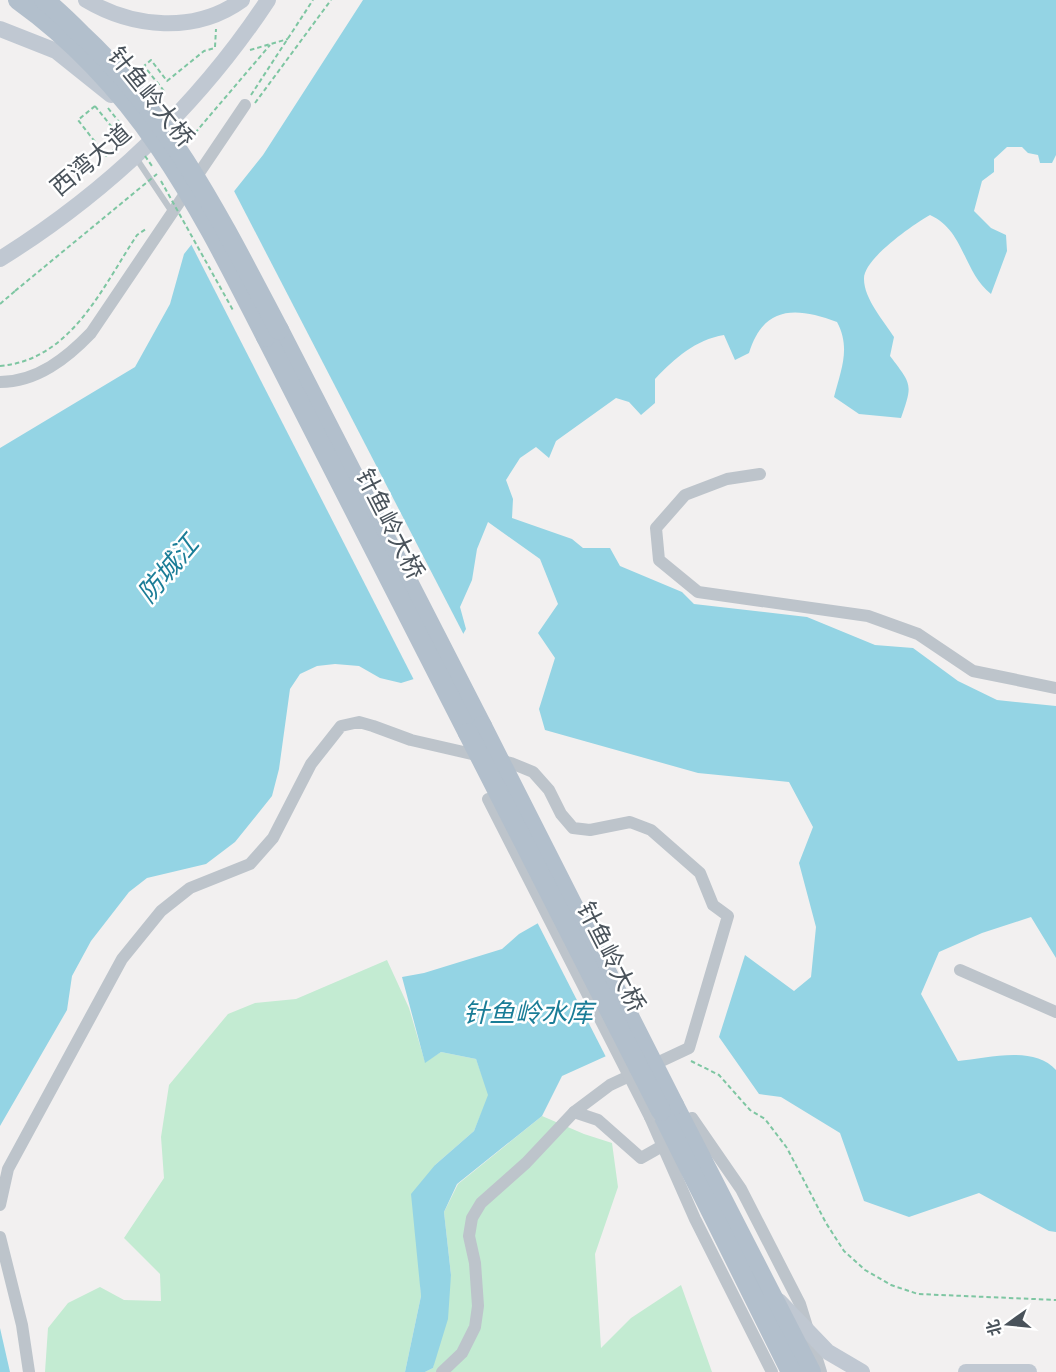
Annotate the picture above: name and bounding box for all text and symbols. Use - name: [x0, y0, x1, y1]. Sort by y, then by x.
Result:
- street label: 针鱼岭大桥: [103, 42, 199, 152]
- street label: 西湾大道: [46, 119, 136, 201]
- street label: 针鱼岭大桥: [351, 465, 429, 583]
- water label: 防城江: [133, 528, 206, 608]
- street label: 针鱼岭大桥: [572, 898, 650, 1016]
- water label: 针鱼岭水库: [463, 1000, 597, 1027]
- north arrow: [978, 1294, 1038, 1354]
- text: 北: [984, 1318, 1004, 1338]

